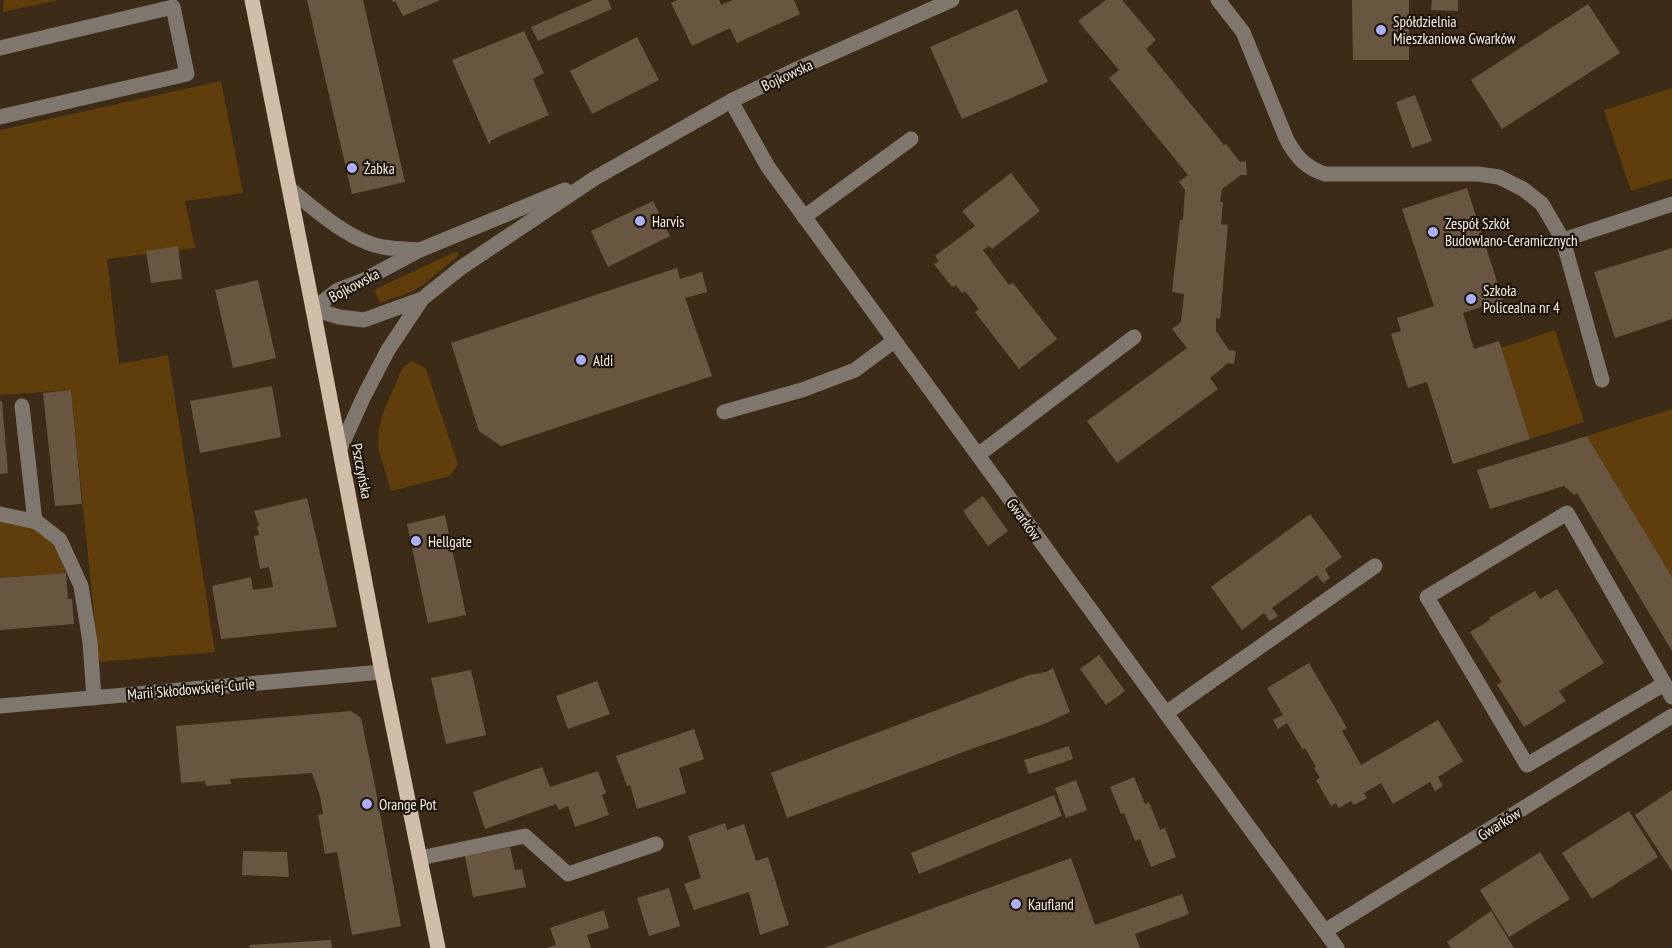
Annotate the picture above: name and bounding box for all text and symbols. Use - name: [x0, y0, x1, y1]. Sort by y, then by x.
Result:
- place label: Spółdzielnia Mieszkaniowa Gwarków: [1393, 12, 1516, 48]
- marker: Spółdzielnia Mieszkaniowa Gwarków: [1374, 23, 1388, 37]
- street label: Bojkowska: [758, 55, 816, 95]
- place label: Żabka: [364, 159, 395, 178]
- marker: Żabka: [345, 161, 359, 175]
- place label: Harvis: [652, 212, 684, 231]
- marker: Harvis: [633, 214, 647, 228]
- place label: Zespół Szkół Budowlano-Ceramicznych: [1445, 214, 1578, 250]
- marker: Zespół Szkół Budowlano-Ceramicznych: [1426, 225, 1440, 239]
- street label: Bojkowska: [325, 264, 383, 306]
- place label: Szkoła Policealna nr 4: [1483, 281, 1560, 317]
- marker: Szkoła Policealna nr 4: [1464, 292, 1478, 306]
- place label: Aldi: [593, 351, 613, 370]
- marker: Aldi: [574, 353, 588, 367]
- street label: Pszczyńska: [347, 442, 377, 500]
- street label: Gwarków: [1002, 494, 1046, 544]
- place label: Hellgate: [428, 532, 472, 551]
- marker: Hellgate: [409, 534, 423, 548]
- street label: Marii Skłodowskiej-Curie: [126, 674, 256, 704]
- place label: Orange Pot: [379, 795, 437, 814]
- marker: Orange Pot: [360, 797, 374, 811]
- street label: Gwarków: [1474, 803, 1524, 845]
- place label: Kaufland: [1028, 895, 1074, 914]
- marker: Kaufland: [1009, 897, 1023, 911]

